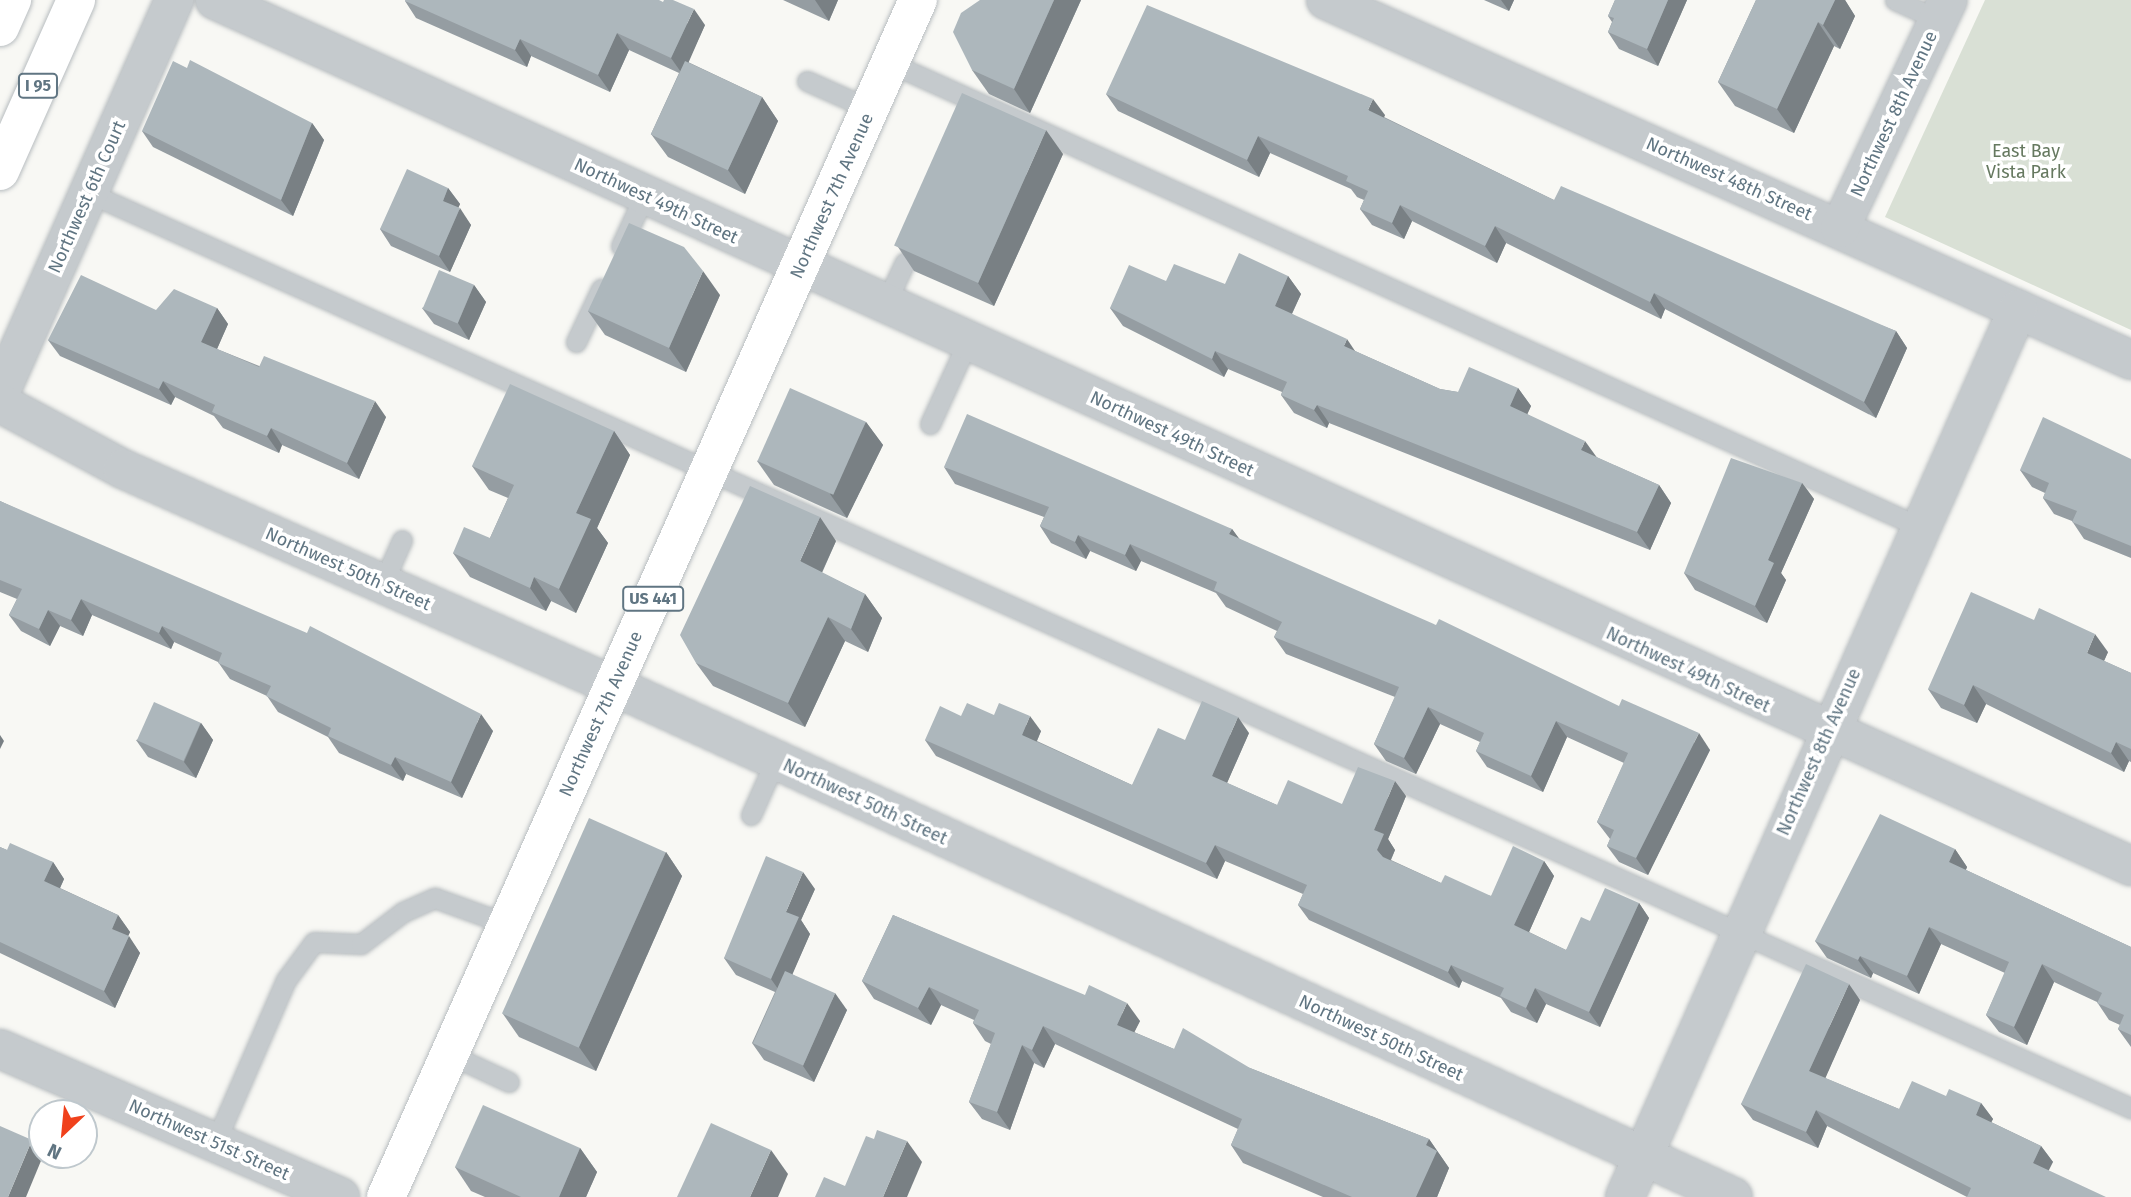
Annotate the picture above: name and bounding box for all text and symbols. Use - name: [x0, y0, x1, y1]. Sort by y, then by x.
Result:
- street label: Northwest 8th Avenue: [1846, 28, 1942, 200]
- road number: I 95: [17, 74, 59, 99]
- street label: Northwest 7th Avenue: [786, 110, 878, 282]
- street label: Northwest 6th Court: [44, 117, 130, 277]
- street label: Northwest 48th Street: [1643, 133, 1815, 225]
- park label: East Bay Vista Park: [1986, 141, 2066, 184]
- street label: Northwest 49th Street: [571, 153, 741, 249]
- street label: Northwest 49th Street: [1087, 386, 1257, 482]
- street label: Northwest 50th Street: [262, 523, 434, 615]
- road number: US 441: [622, 586, 684, 612]
- street label: Northwest 49th Street: [1603, 622, 1773, 718]
- street label: Northwest 7th Avenue: [555, 628, 647, 800]
- street label: Northwest 8th Avenue: [1772, 665, 1866, 839]
- street label: Northwest 50th Street: [779, 754, 951, 850]
- street label: Northwest 50th Street: [1295, 990, 1467, 1086]
- street label: Northwest 51st Street: [125, 1095, 293, 1185]
- north arrow: [28, 1099, 98, 1169]
- text: N: [44, 1138, 65, 1165]

